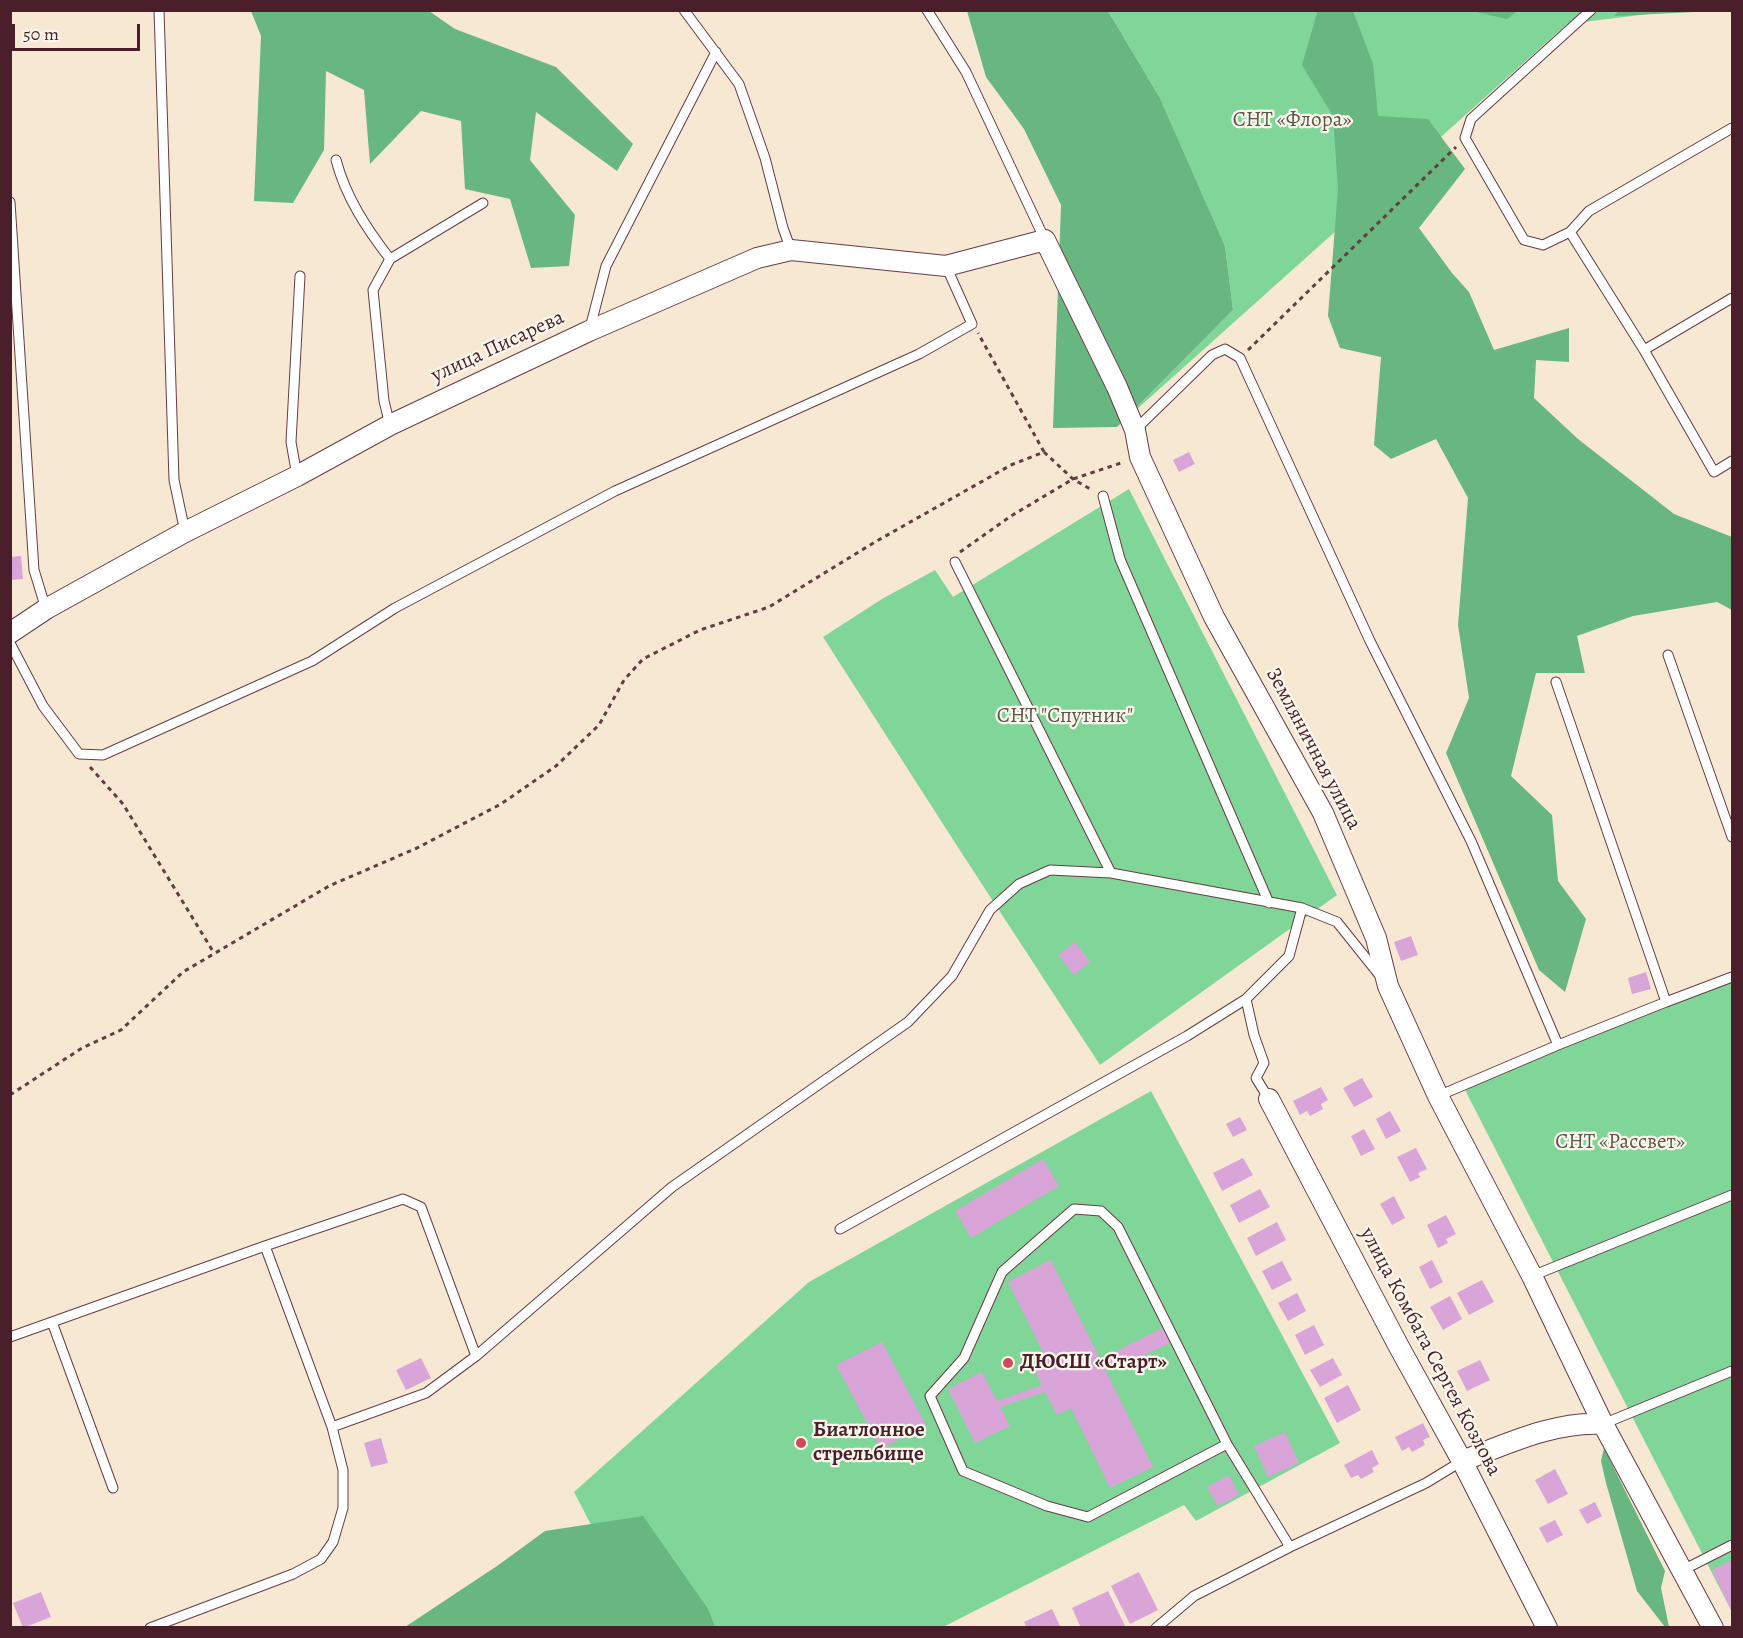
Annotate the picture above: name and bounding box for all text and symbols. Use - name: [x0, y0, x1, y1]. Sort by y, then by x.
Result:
- scale bar: [15, 12, 142, 50]
- text: 50 m: [23, 22, 59, 46]
- park label: СНТ «Флора»: [1233, 108, 1351, 134]
- street label: улица Писарева: [428, 305, 568, 389]
- street label: Земляничная улица: [1260, 664, 1366, 834]
- park label: СНТ "Спутник": [997, 704, 1133, 730]
- park label: СНТ «Рассвет»: [1555, 1130, 1685, 1156]
- street label: улица Комбата Сергея Козлова: [1354, 1223, 1506, 1481]
- place label: ДЮСШ «Старт»: [1020, 1350, 1167, 1376]
- marker: ДЮСШ «Старт»: [1001, 1356, 1015, 1370]
- place label: Биатлонное стрельбище: [813, 1418, 925, 1468]
- marker: Биатлонное стрельбище: [794, 1436, 808, 1450]

